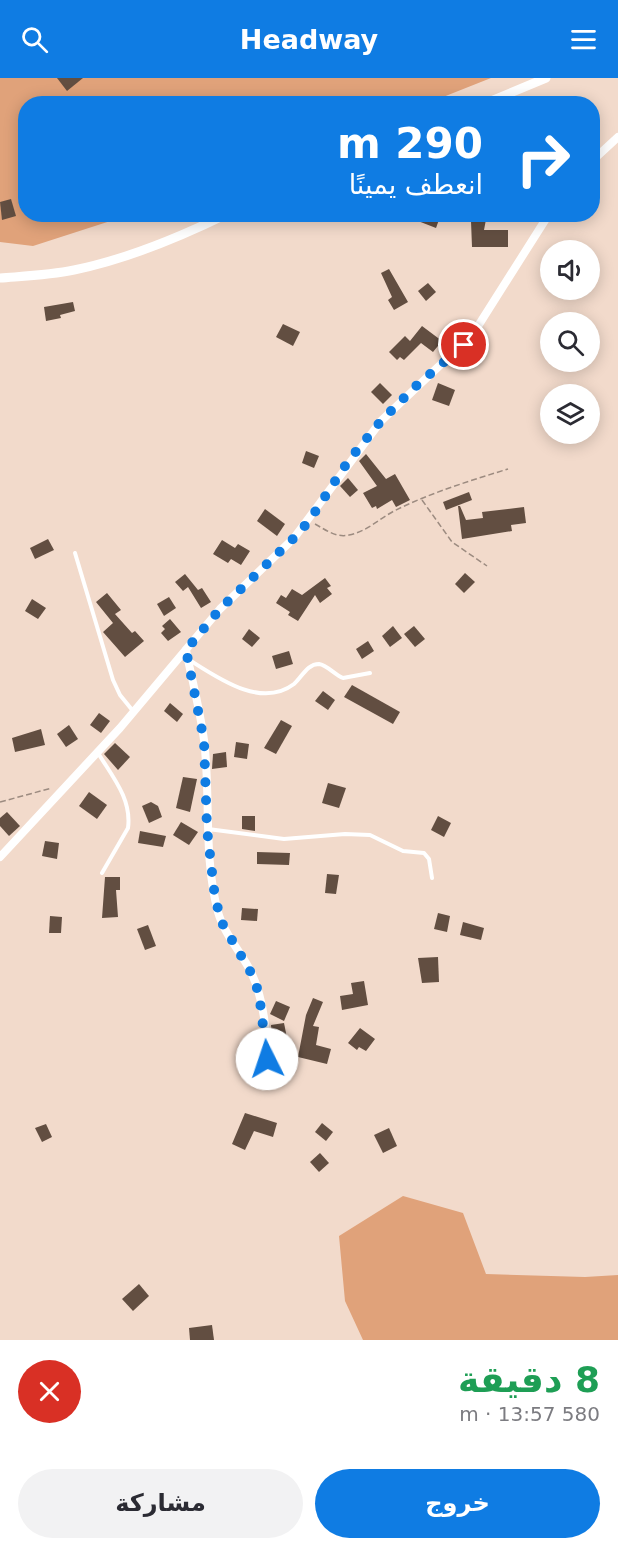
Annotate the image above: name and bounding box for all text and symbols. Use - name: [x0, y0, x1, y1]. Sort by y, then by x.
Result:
- icon: search: [18, 23, 51, 56]
- icon: menu: [567, 23, 600, 56]
- text: Headway: [240, 24, 378, 55]
- text: 290 m: [337, 119, 483, 168]
- icon: right: [504, 120, 582, 198]
- text: انعطف يمينًا: [349, 169, 483, 200]
- map controls: [540, 240, 600, 444]
- button: sound: [540, 240, 600, 300]
- button: search: [540, 312, 600, 372]
- pin: [438, 319, 489, 370]
- icon: arrive: [447, 328, 480, 361]
- button: layers: [540, 384, 600, 444]
- position arrow: [235, 1027, 299, 1091]
- text: 8 دقيقة: [458, 1359, 600, 1400]
- button: close: [18, 1360, 81, 1423]
- text: 580 m · 13:57: [459, 1402, 600, 1426]
- button: مشاركة: [18, 1469, 303, 1538]
- button: خروج: [315, 1469, 600, 1538]

